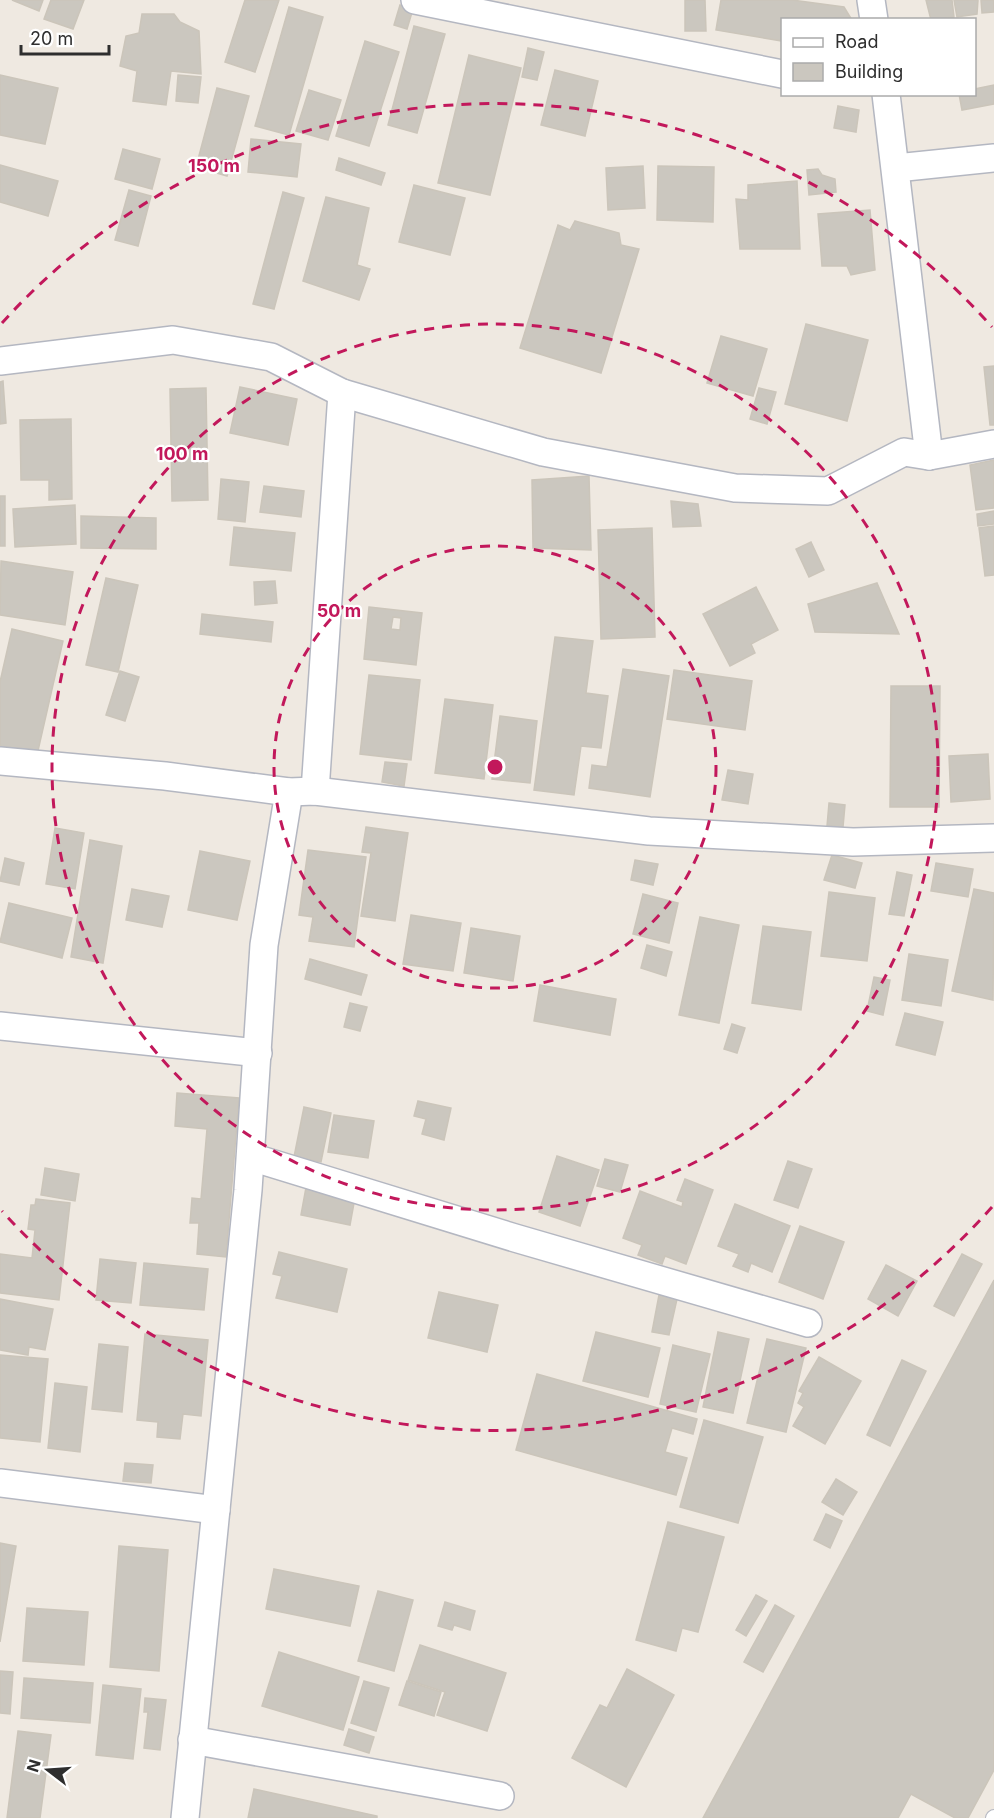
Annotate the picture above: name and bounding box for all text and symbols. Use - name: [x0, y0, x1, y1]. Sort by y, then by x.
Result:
- scale bar: [21, 18, 110, 56]
- legend: [781, 18, 976, 96]
- text: 20 m: [30, 28, 73, 49]
- text: Road: [835, 31, 878, 52]
- text: Building: [835, 61, 903, 82]
- text: 150 m: [188, 155, 240, 176]
- text: 100 m: [156, 443, 208, 464]
- text: 50 m: [317, 600, 361, 621]
- centre of rings: [485, 757, 505, 777]
- north arrow: [18, 1740, 78, 1800]
- text: N: [22, 1757, 45, 1774]

